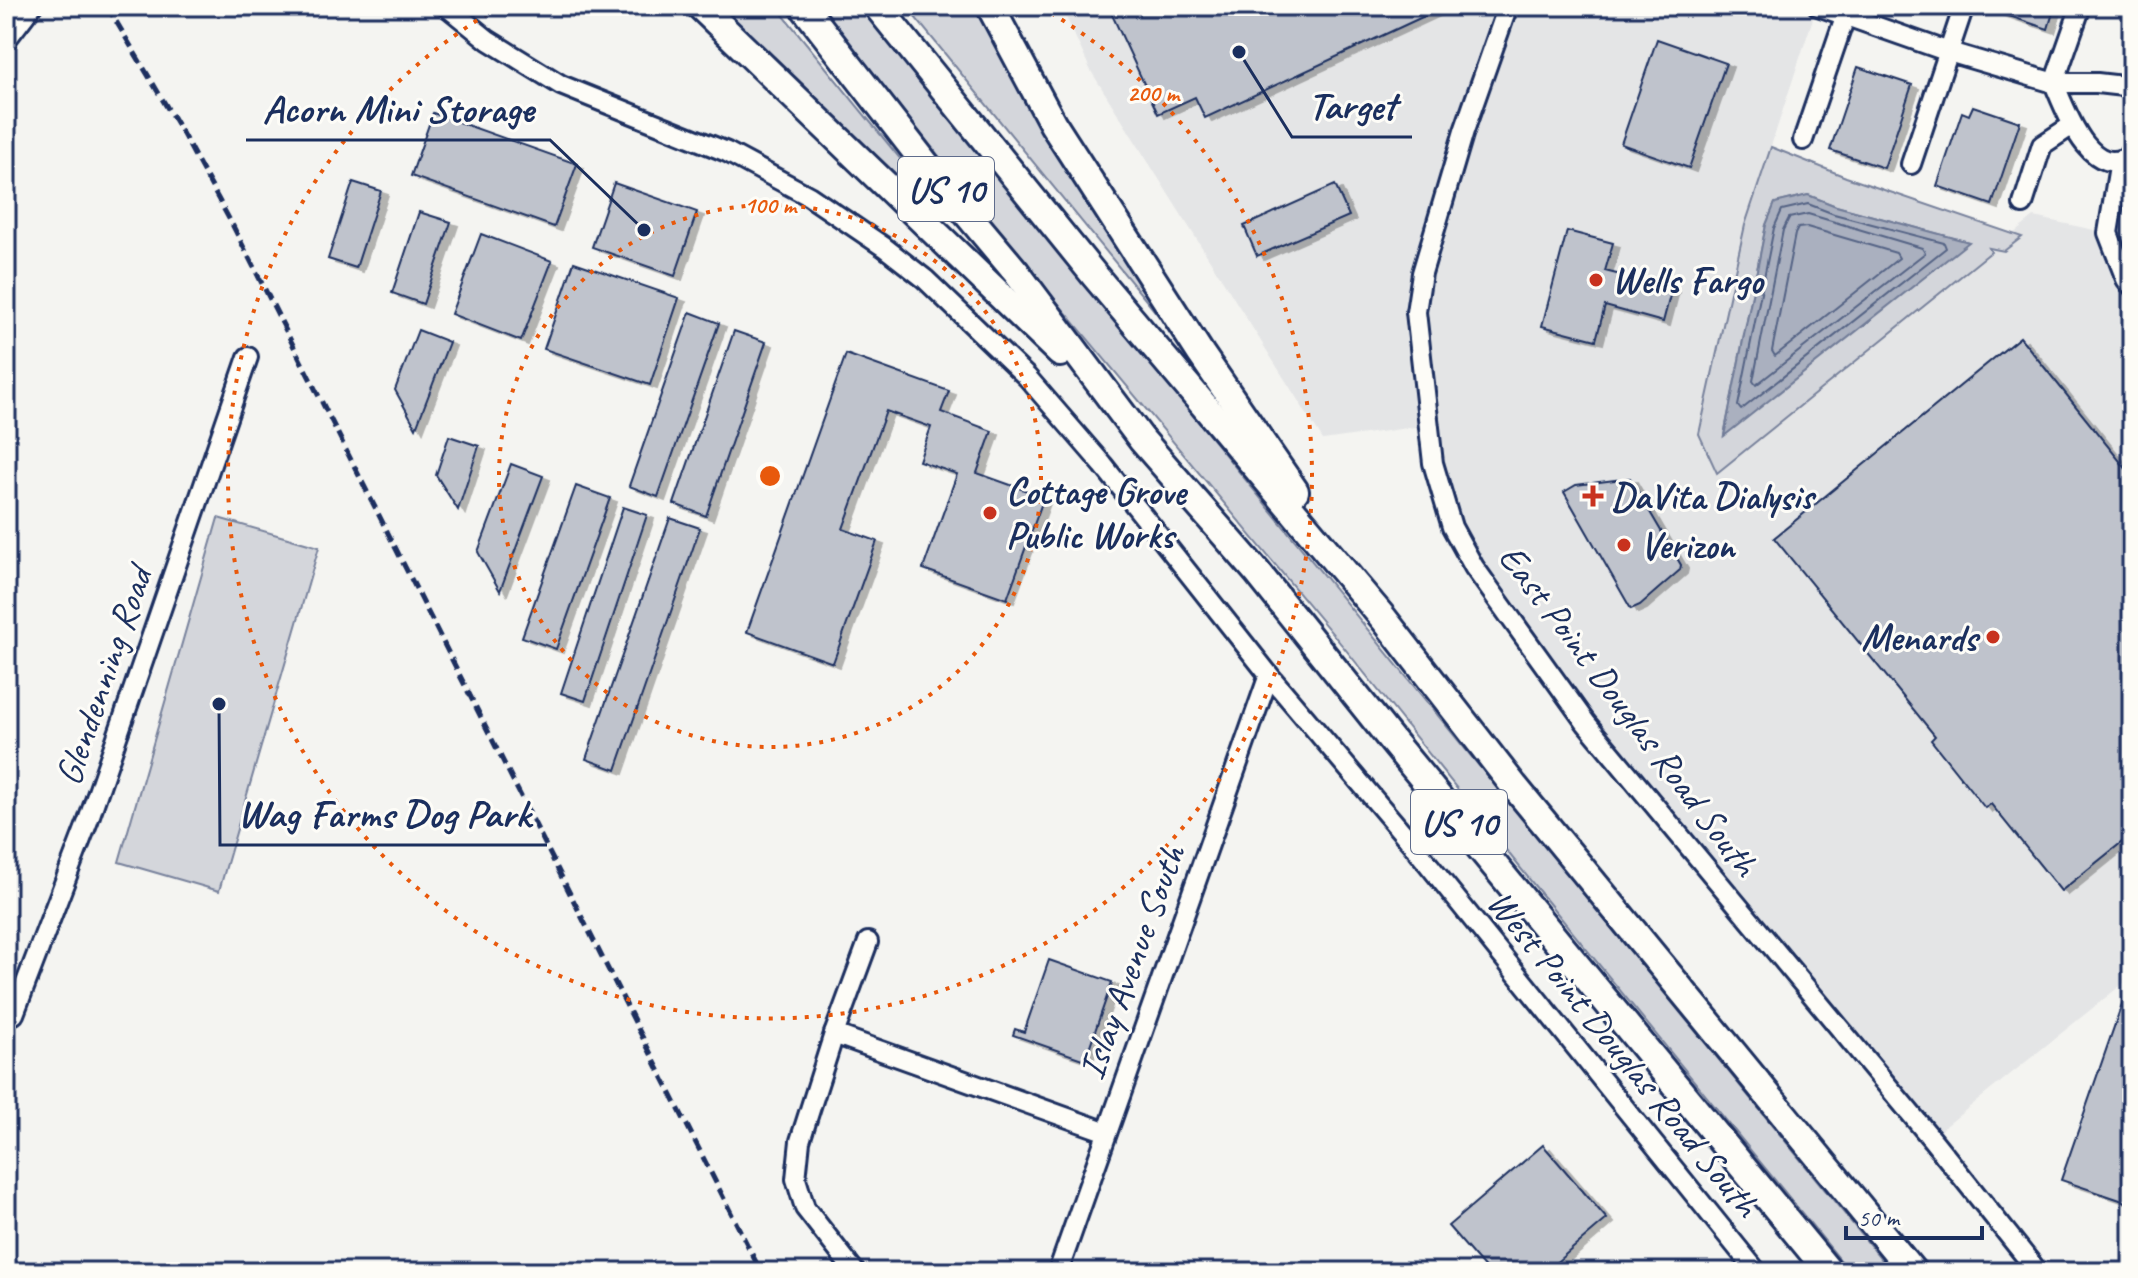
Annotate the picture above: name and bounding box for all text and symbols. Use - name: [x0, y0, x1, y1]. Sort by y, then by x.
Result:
- callout: Target: [1292, 73, 1412, 137]
- callout: Acorn Mini Storage: [246, 76, 550, 140]
- text: 200 m: [1127, 78, 1181, 108]
- text: Target: [1308, 81, 1402, 131]
- text: Acorn Mini Storage: [262, 84, 536, 134]
- road number: US 10: [898, 157, 994, 221]
- text: 100 m: [744, 190, 798, 220]
- place label: Wells Fargo: [1612, 257, 1765, 304]
- marker: Wells Fargo: [1587, 271, 1605, 289]
- centre of rings: [756, 462, 784, 490]
- place label: Cottage Grove Public Works: [1006, 468, 1189, 559]
- place label: DaVita Dialysis: [1611, 473, 1817, 520]
- marker: DaVita Dialysis: [1582, 485, 1604, 507]
- marker: Cottage Grove Public Works: [981, 504, 999, 522]
- place label: Verizon: [1640, 522, 1737, 569]
- street label: East Point Douglas Road South: [1488, 535, 1770, 887]
- marker: Verizon: [1615, 536, 1633, 554]
- street label: Glendenning Road: [44, 556, 165, 791]
- place label: Menards: [1861, 614, 1981, 661]
- marker: Menards: [1984, 628, 2002, 646]
- callout: Wag Farms Dog Park: [220, 781, 547, 845]
- text: Wag Farms Dog Park: [238, 789, 534, 839]
- road number: US 10: [1411, 790, 1507, 854]
- street label: Islay Avenue South: [1067, 837, 1196, 1086]
- street label: West Point Douglas Road South: [1477, 880, 1772, 1228]
- scale bar: [1846, 1190, 1982, 1240]
- text: 50 m: [1858, 1203, 1901, 1233]

